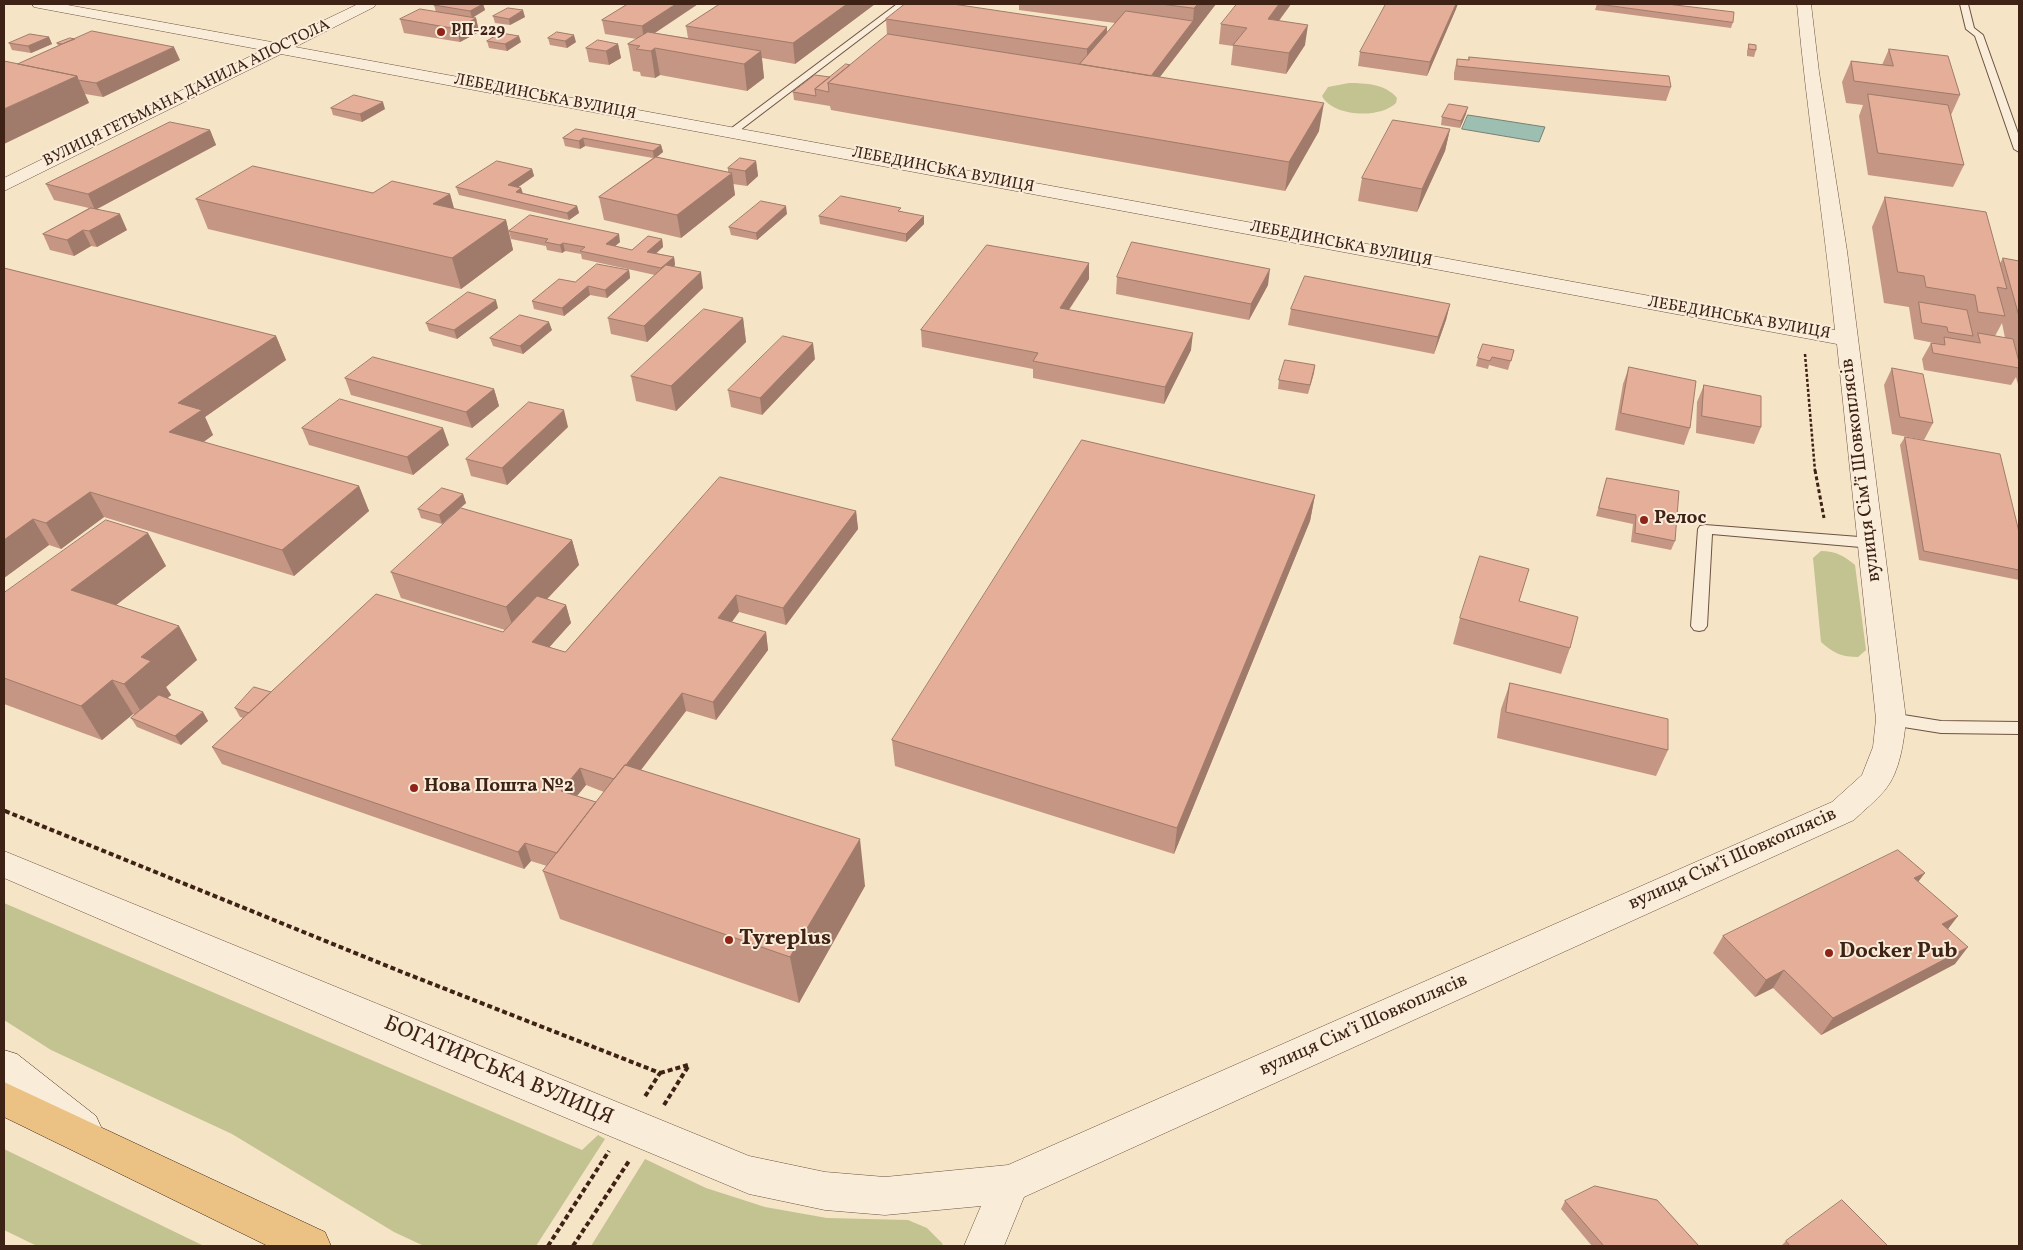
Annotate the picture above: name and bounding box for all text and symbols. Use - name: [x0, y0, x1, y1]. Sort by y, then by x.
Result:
- street label: ВУЛИЦЯ ГЕТЬМАНА ДАНИЛА АПОСТОЛА: [40, 16, 334, 172]
- place label: РП-229: [451, 22, 505, 42]
- marker: РП-229: [435, 26, 447, 38]
- street label: ЛЕБЕДИНСЬКА ВУЛИЦЯ: [452, 71, 638, 125]
- street label: ЛЕБЕДИНСЬКА ВУЛИЦЯ: [850, 144, 1036, 198]
- street label: ЛЕБЕДИНСЬКА ВУЛИЦЯ: [1248, 218, 1434, 272]
- street label: ЛЕБЕДИНСЬКА ВУЛИЦЯ: [1646, 293, 1832, 345]
- street label: вулиця Сімʼї Шовкоплясів: [1837, 357, 1887, 583]
- place label: Релос: [1654, 509, 1706, 531]
- marker: Релос: [1638, 514, 1650, 526]
- place label: Нова Пошта №2: [424, 777, 574, 799]
- marker: Нова Пошта №2: [408, 782, 420, 794]
- street label: вулиця Сімʼї Шовкоплясів: [1626, 804, 1840, 916]
- place label: Tyreplus: [739, 927, 831, 953]
- marker: Tyreplus: [723, 934, 735, 946]
- place label: Docker Pub: [1839, 940, 1958, 966]
- marker: Docker Pub: [1823, 947, 1835, 959]
- street label: вулиця Сімʼї Шовкоплясів: [1257, 970, 1471, 1082]
- street label: БОГАТИРСЬКА ВУЛИЦЯ: [379, 1012, 617, 1132]

